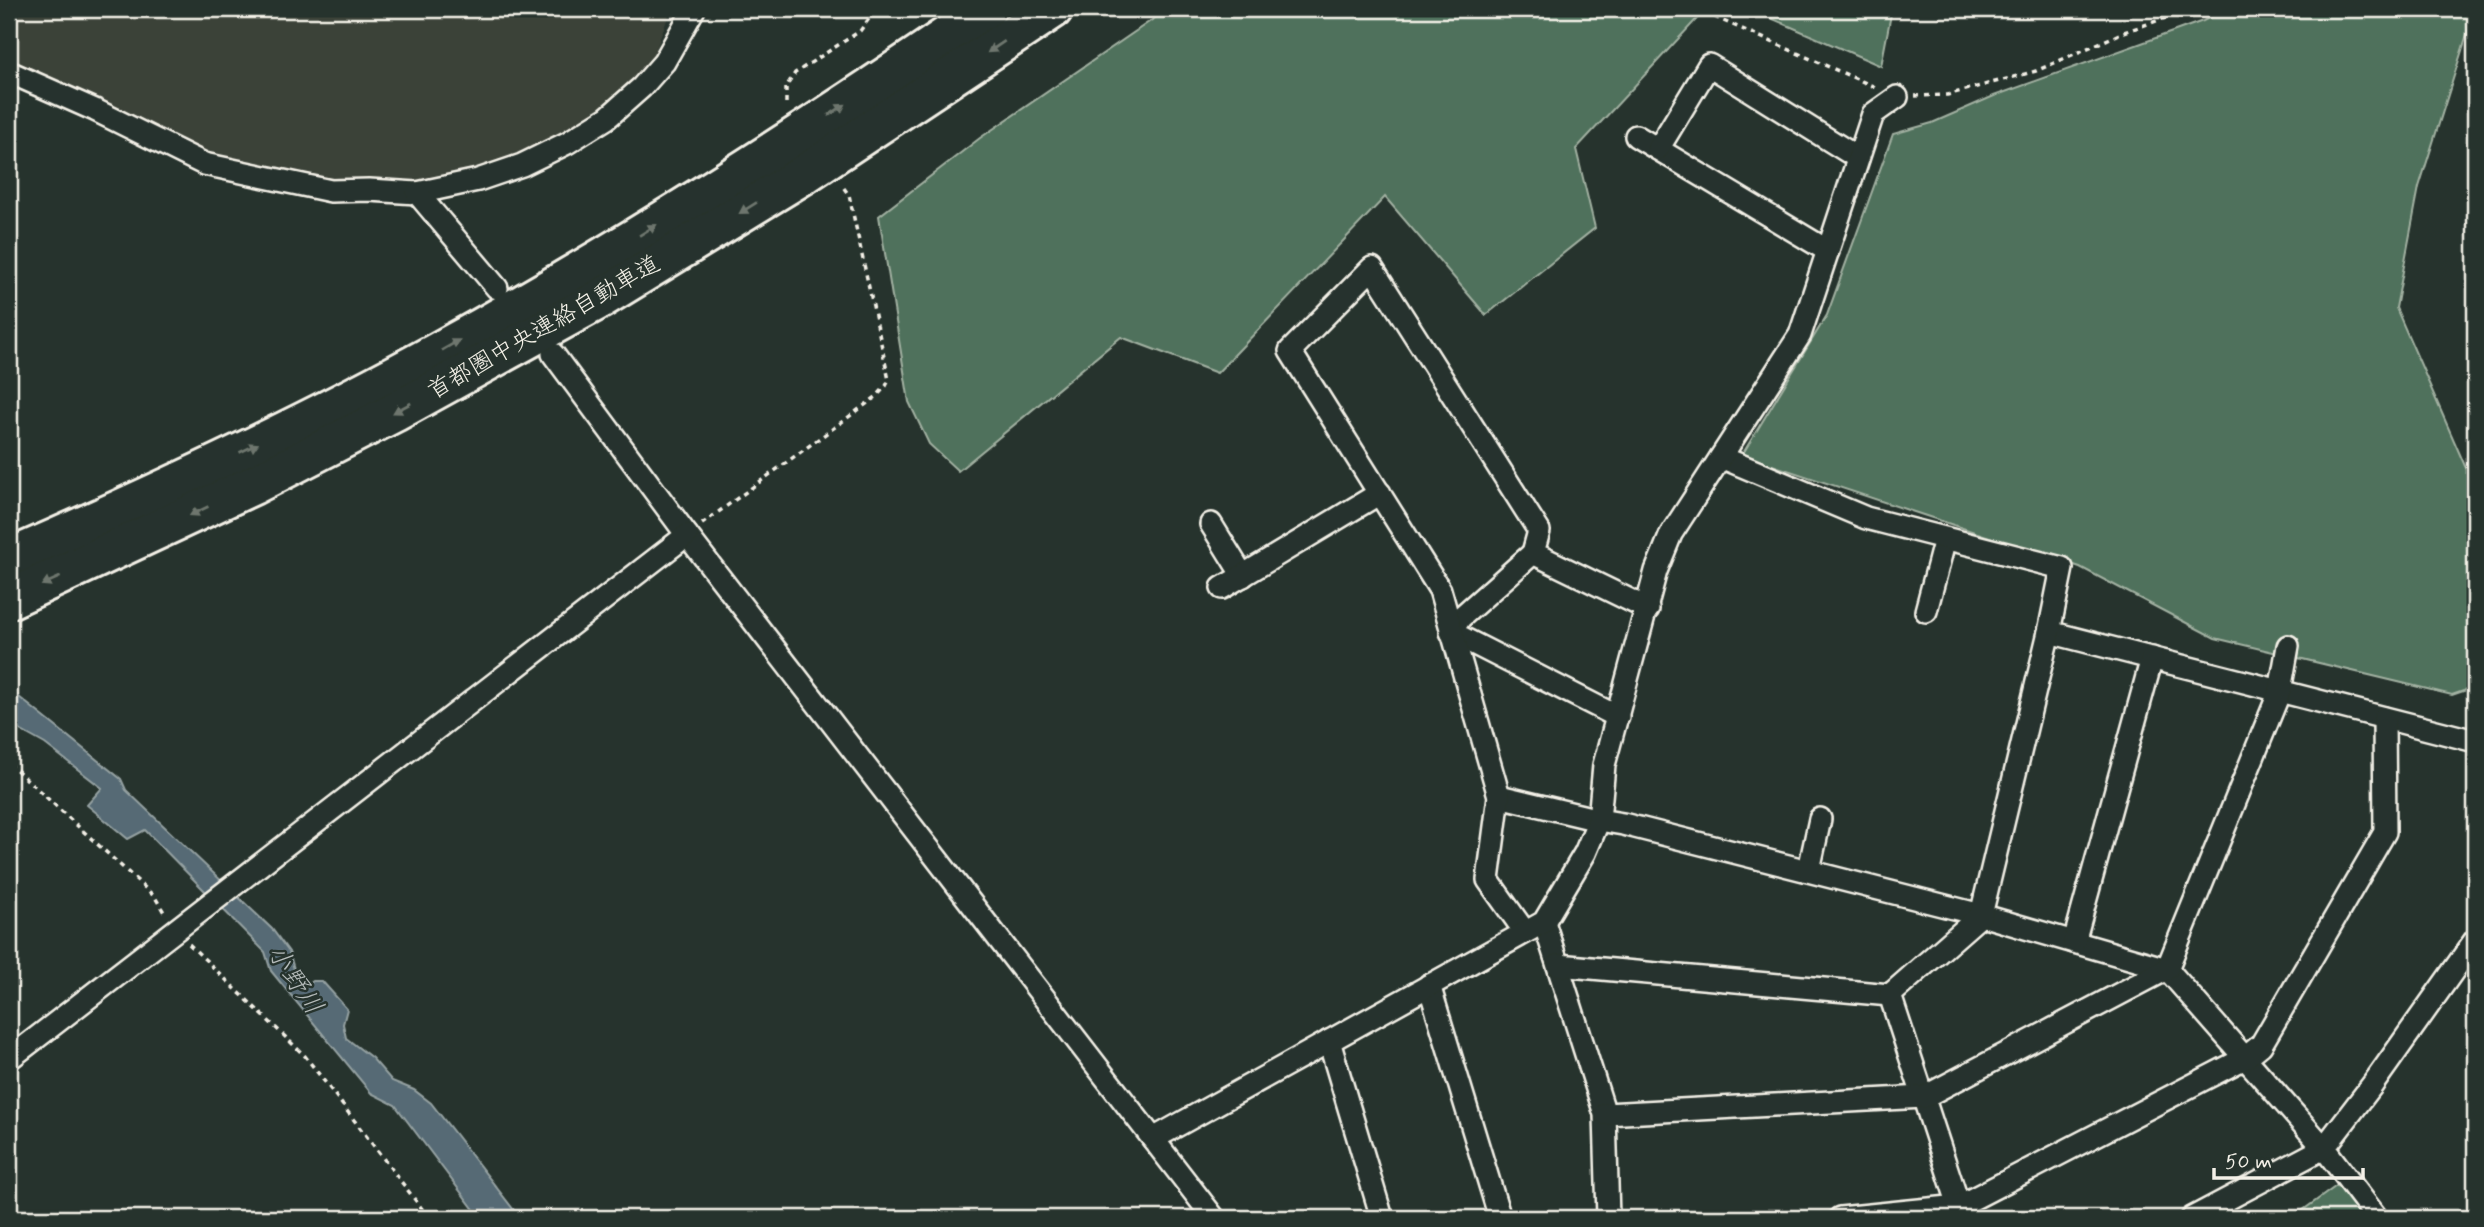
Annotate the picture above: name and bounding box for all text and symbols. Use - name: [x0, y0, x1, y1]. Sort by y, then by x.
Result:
- one-way arrow: [987, 40, 1005, 54]
- one-way arrow: [827, 104, 846, 117]
- one-way arrow: [738, 202, 757, 215]
- one-way arrow: [638, 224, 657, 237]
- street label: 首都圏中央連絡自動車道: [422, 249, 666, 407]
- one-way arrow: [442, 339, 461, 351]
- one-way arrow: [393, 402, 412, 414]
- one-way arrow: [239, 443, 259, 454]
- one-way arrow: [189, 505, 210, 516]
- one-way arrow: [40, 576, 61, 587]
- water label: 小野川: [258, 938, 330, 1022]
- scale bar: [2214, 1136, 2363, 1180]
- text: 50 m: [2225, 1148, 2272, 1176]

